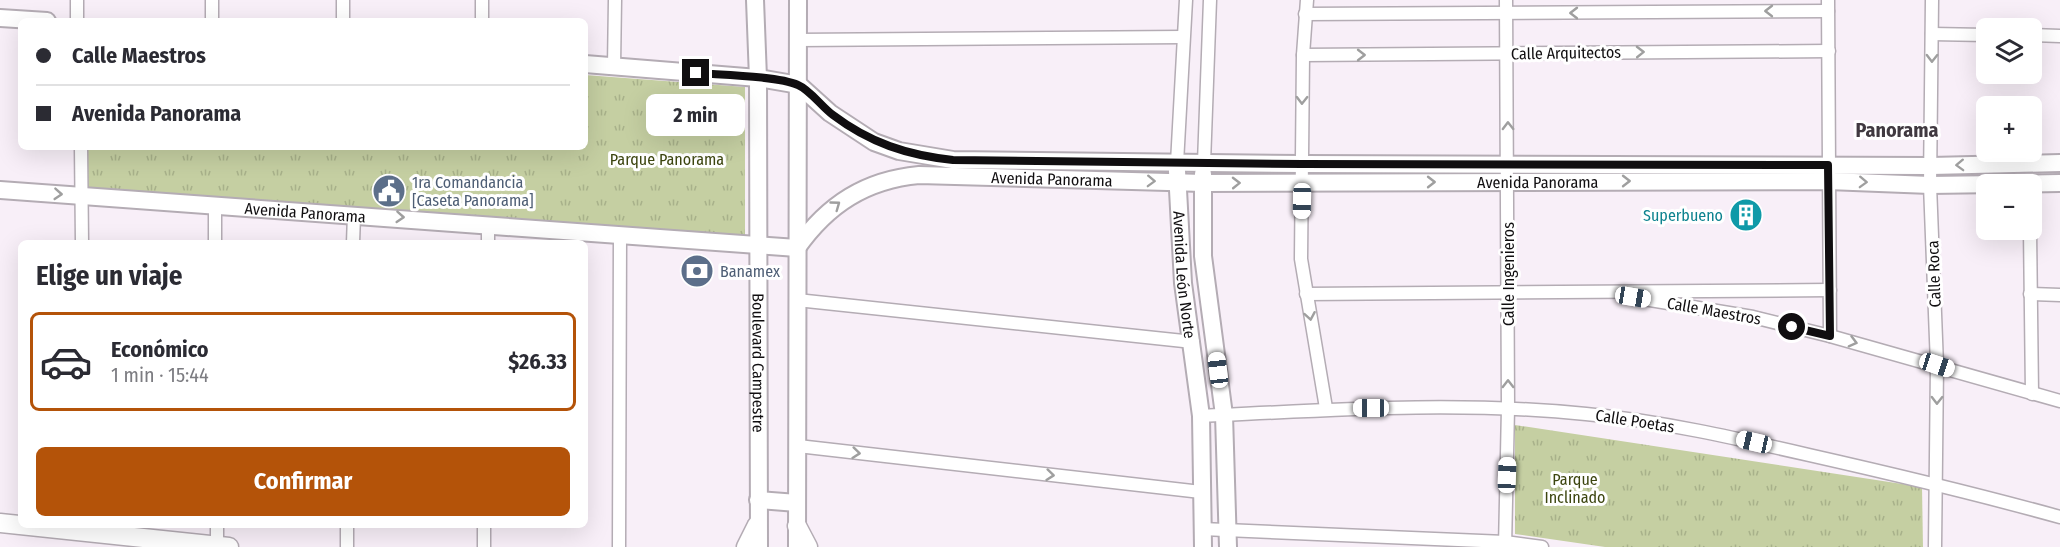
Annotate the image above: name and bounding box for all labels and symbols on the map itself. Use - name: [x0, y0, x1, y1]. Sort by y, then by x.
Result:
- one-way arrow: [1765, 5, 1774, 17]
- one-way arrow: [1570, 7, 1579, 19]
- street label: Calle Arquitectos: [1511, 43, 1621, 63]
- one-way arrow: [1636, 46, 1645, 58]
- one-way arrow: [1357, 49, 1366, 61]
- one-way arrow: [1926, 54, 1938, 63]
- route end: [682, 59, 709, 86]
- callout: 2 min: [646, 94, 746, 136]
- one-way arrow: [1296, 96, 1309, 105]
- district label: Panorama: [1856, 118, 1939, 142]
- one-way arrow: [1502, 121, 1514, 130]
- park label: Parque Panorama: [610, 150, 724, 169]
- one-way arrow: [1955, 159, 1964, 172]
- street label: Avenida Panorama: [991, 168, 1113, 190]
- street label: Avenida Panorama: [1477, 172, 1599, 192]
- public building icon: 1ra Comandancia [Caseta Panorama]: [371, 173, 407, 209]
- place label: 1ra Comandancia [Caseta Panorama]: [412, 173, 534, 210]
- one-way arrow: [1146, 175, 1155, 188]
- one-way arrow: [1427, 175, 1436, 188]
- one-way arrow: [1622, 175, 1631, 187]
- one-way arrow: [1859, 176, 1868, 189]
- one-way arrow: [1232, 177, 1241, 189]
- car: [1293, 183, 1311, 219]
- one-way arrow: [54, 187, 63, 200]
- building icon: Superbueno: [1728, 197, 1764, 233]
- street label: Avenida Panorama: [244, 198, 367, 226]
- one-way arrow: [830, 201, 841, 212]
- place label: Superbueno: [1643, 206, 1723, 225]
- street label: Avenida León Norte: [1170, 210, 1200, 340]
- one-way arrow: [395, 211, 404, 224]
- street label: Calle Ingenieros: [1499, 222, 1518, 326]
- street label: Calle Roca: [1923, 240, 1945, 308]
- bank icon: Banamex: [679, 253, 715, 289]
- place label: Banamex: [720, 262, 780, 281]
- car: [1614, 285, 1652, 309]
- street label: Boulevard Campestre: [749, 293, 768, 433]
- street label: Calle Maestros: [1665, 293, 1763, 329]
- one-way arrow: [1303, 311, 1315, 320]
- route start: [1778, 313, 1805, 340]
- one-way arrow: [1848, 334, 1858, 347]
- car: [1207, 351, 1229, 389]
- car: [1917, 351, 1957, 379]
- one-way arrow: [1502, 379, 1514, 388]
- one-way arrow: [1930, 396, 1943, 405]
- car: [1353, 399, 1389, 417]
- street label: Calle Poetas: [1594, 405, 1676, 437]
- car: [1734, 429, 1774, 455]
- one-way arrow: [851, 446, 861, 459]
- car: [1497, 457, 1517, 493]
- one-way arrow: [1045, 468, 1054, 481]
- park label: Parque Inclinado: [1545, 470, 1606, 507]

